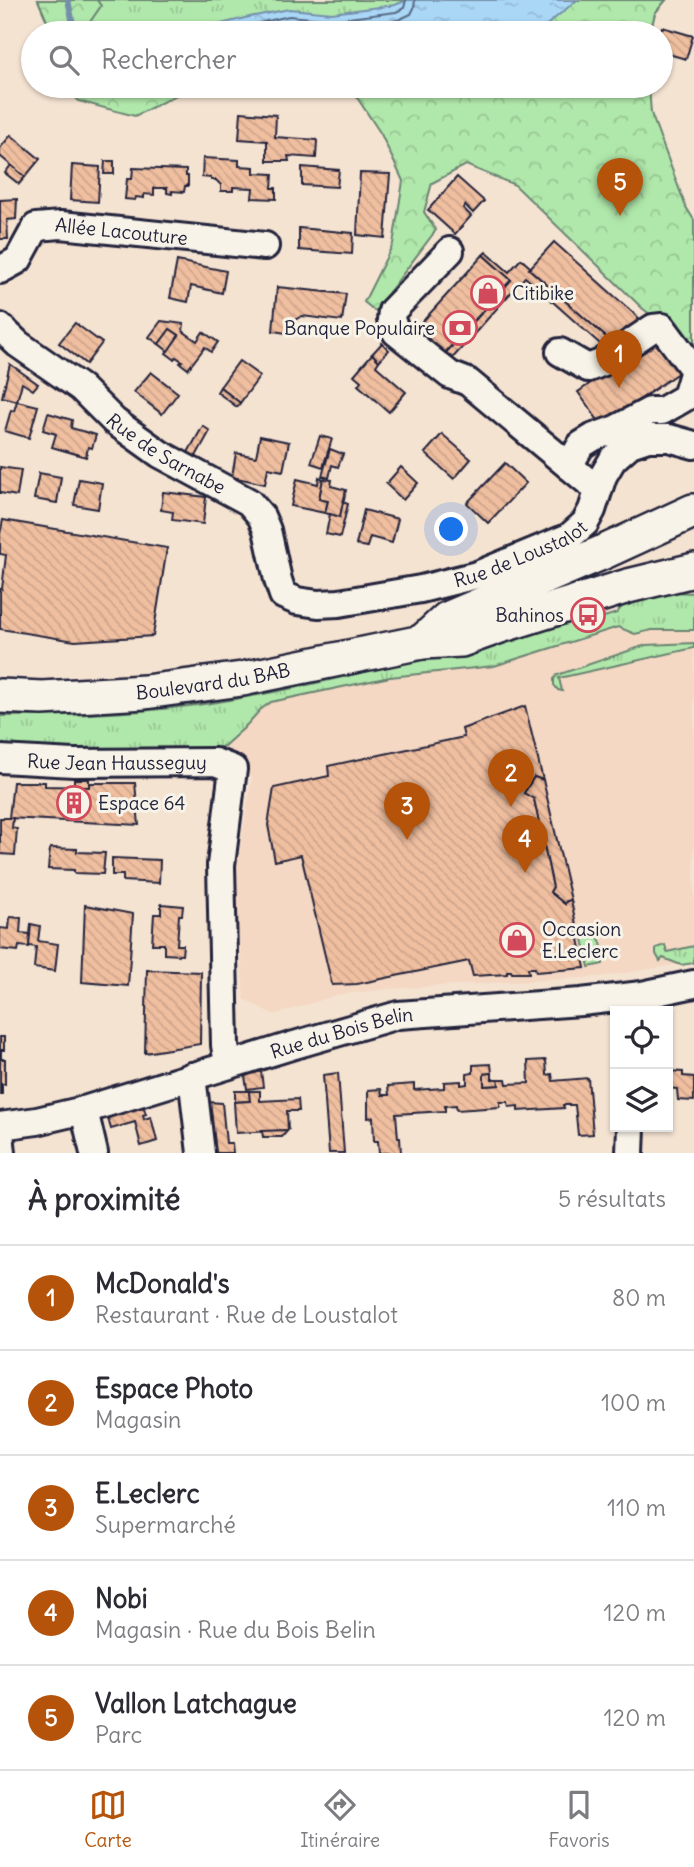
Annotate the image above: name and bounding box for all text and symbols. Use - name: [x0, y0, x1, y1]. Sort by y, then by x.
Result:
- search box: [21, 21, 673, 98]
- icon: search: [45, 41, 83, 79]
- text: Rechercher: [101, 43, 237, 76]
- pin: 5: [597, 158, 643, 216]
- street label: Allée Lacouture: [54, 212, 189, 250]
- shop icon: Citibike: [469, 274, 507, 312]
- place label: Citibike: [512, 281, 574, 305]
- bank icon: Banque Populaire: [441, 309, 479, 347]
- place label: Banque Populaire: [284, 316, 435, 340]
- pin: 1: [596, 330, 642, 388]
- street label: Rue de Sarnabe: [101, 408, 230, 499]
- your location: [434, 512, 468, 546]
- street label: Rue de Loustalot: [451, 515, 592, 592]
- bus stop icon: Bahinos: [569, 596, 607, 634]
- place label: Bahinos: [495, 603, 564, 627]
- street label: Boulevard du BAB: [135, 657, 292, 705]
- street label: Rue Jean Hausseguy: [27, 748, 207, 775]
- pin: 2: [488, 749, 534, 807]
- pin: 3: [384, 782, 430, 840]
- building icon: Espace 64: [55, 784, 93, 822]
- place label: Espace 64: [98, 791, 185, 815]
- pin: 4: [502, 815, 548, 873]
- place label: Occasion E.Leclerc: [542, 917, 621, 963]
- shop icon: Occasion E.Leclerc: [498, 921, 536, 959]
- street label: Rue du Bois Belin: [267, 1002, 414, 1064]
- map controls: [610, 1006, 673, 1132]
- button: locate: [610, 1006, 673, 1069]
- button: layers: [610, 1069, 673, 1132]
- text: À proximité: [28, 1180, 180, 1218]
- text: 5 résultats: [558, 1184, 666, 1213]
- text: McDonald's: [95, 1267, 230, 1300]
- text: 1: [46, 1283, 56, 1312]
- text: 80 m: [612, 1283, 666, 1312]
- text: Restaurant · Rue de Loustalot: [95, 1300, 398, 1329]
- text: Espace Photo: [95, 1372, 253, 1405]
- text: 2: [45, 1388, 57, 1417]
- text: 100 m: [601, 1388, 666, 1417]
- text: Magasin: [95, 1405, 181, 1434]
- text: E.Leclerc: [95, 1477, 200, 1510]
- text: 3: [44, 1493, 58, 1522]
- text: 110 m: [607, 1493, 666, 1522]
- text: Supermarché: [95, 1510, 236, 1539]
- text: Nobi: [95, 1582, 148, 1615]
- text: 4: [44, 1598, 58, 1627]
- text: 120 m: [603, 1598, 666, 1627]
- text: Magasin · Rue du Bois Belin: [95, 1615, 376, 1644]
- text: Vallon Latchague: [95, 1687, 297, 1720]
- text: 5: [44, 1703, 58, 1732]
- text: 120 m: [603, 1703, 666, 1732]
- text: Parc: [95, 1720, 142, 1749]
- tab: Carte: [84, 1786, 132, 1852]
- tab: Itinéraire: [300, 1786, 380, 1852]
- tab: Favoris: [548, 1786, 610, 1852]

